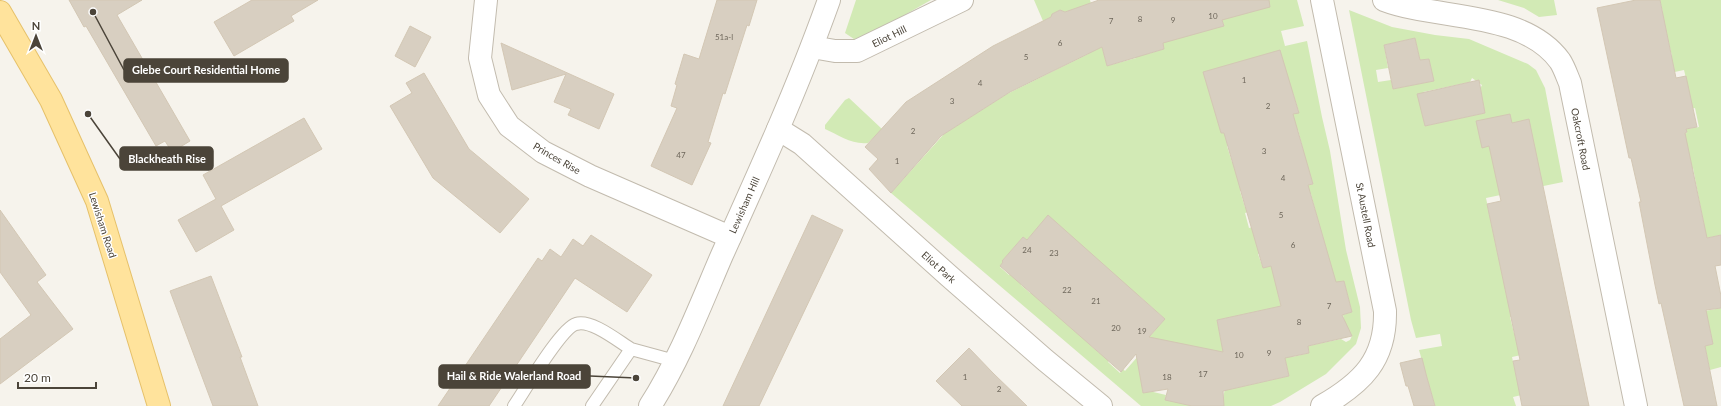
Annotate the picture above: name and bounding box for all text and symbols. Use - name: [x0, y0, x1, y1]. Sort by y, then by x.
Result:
- house number: 10: [1208, 11, 1218, 21]
- house number: 8: [1138, 14, 1143, 24]
- house number: 9: [1171, 15, 1176, 25]
- north arrow: [16, 16, 56, 56]
- house number: 7: [1109, 16, 1114, 26]
- text: N: [32, 19, 40, 32]
- street label: Eliot Hill: [870, 23, 908, 49]
- house number: 51a-l: [715, 32, 733, 42]
- house number: 6: [1058, 38, 1063, 48]
- house number: 5: [1024, 52, 1029, 62]
- callout: Glebe Court Residential Home: [124, 59, 288, 82]
- text: Glebe Court Residential Home: [132, 63, 280, 76]
- house number: 1: [1242, 75, 1247, 85]
- house number: 4: [978, 78, 983, 88]
- house number: 3: [950, 96, 955, 106]
- house number: 2: [1266, 101, 1271, 111]
- street label: Oakcroft Road: [1569, 107, 1593, 171]
- house number: 2: [911, 126, 916, 136]
- street label: Princes Rise: [531, 140, 583, 176]
- house number: 3: [1262, 146, 1267, 156]
- callout: Blackheath Rise: [120, 147, 213, 170]
- house number: 47: [676, 150, 686, 160]
- text: Blackheath Rise: [128, 152, 206, 165]
- house number: 1: [895, 156, 900, 166]
- house number: 4: [1281, 173, 1286, 183]
- street label: Lewisham Hill: [726, 175, 762, 235]
- street label: St Austell Road: [1354, 182, 1378, 248]
- street label: Lewisham Road: [87, 191, 119, 259]
- house number: 5: [1279, 210, 1284, 220]
- house number: 6: [1291, 240, 1296, 250]
- house number: 24: [1022, 245, 1032, 255]
- house number: 23: [1049, 248, 1059, 258]
- street label: Eliot Park: [919, 249, 959, 286]
- house number: 22: [1062, 285, 1072, 295]
- house number: 21: [1091, 296, 1101, 306]
- house number: 7: [1327, 301, 1332, 311]
- house number: 8: [1297, 317, 1302, 327]
- house number: 20: [1111, 323, 1121, 333]
- house number: 19: [1137, 326, 1147, 336]
- house number: 9: [1267, 348, 1272, 358]
- house number: 10: [1234, 350, 1244, 360]
- scale bar: [18, 364, 96, 390]
- callout: Hail & Ride Walerland Road: [439, 365, 590, 388]
- text: Hail & Ride Walerland Road: [447, 369, 581, 382]
- house number: 17: [1198, 369, 1208, 379]
- text: 20 m: [24, 370, 51, 385]
- house number: 1: [963, 372, 968, 382]
- house number: 18: [1162, 372, 1172, 382]
- house number: 2: [997, 384, 1002, 394]

